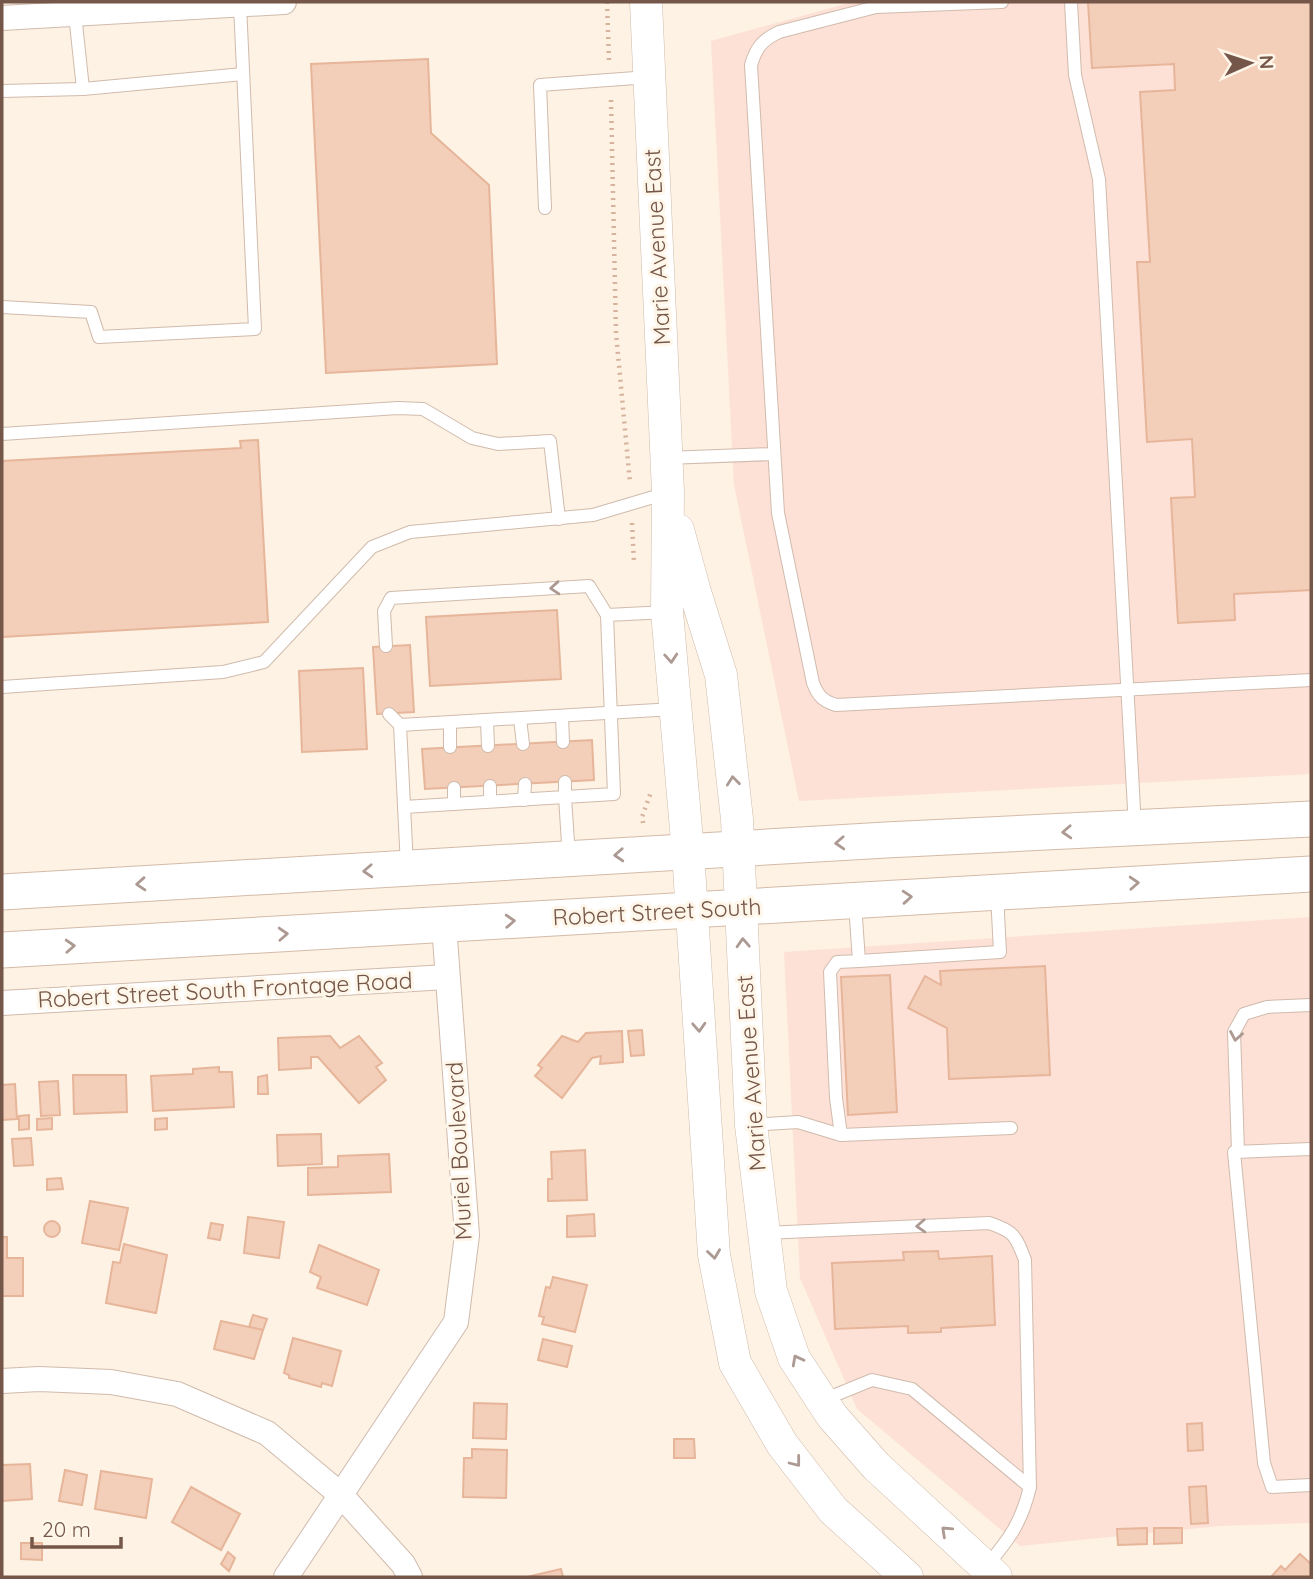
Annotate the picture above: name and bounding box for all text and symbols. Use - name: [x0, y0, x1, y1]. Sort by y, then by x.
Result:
- north arrow: [1215, 28, 1285, 98]
- text: N: [1255, 55, 1279, 70]
- street label: Marie Avenue East: [637, 148, 676, 346]
- one-way arrow: [549, 580, 560, 595]
- one-way arrow: [663, 653, 678, 664]
- one-way arrow: [725, 775, 740, 786]
- one-way arrow: [1061, 824, 1072, 839]
- one-way arrow: [834, 835, 845, 850]
- one-way arrow: [614, 848, 625, 863]
- one-way arrow: [362, 863, 373, 878]
- one-way arrow: [135, 876, 146, 891]
- one-way arrow: [1129, 876, 1140, 891]
- one-way arrow: [902, 890, 913, 905]
- street label: Robert Street South: [552, 892, 762, 931]
- one-way arrow: [505, 914, 516, 929]
- one-way arrow: [278, 927, 289, 942]
- one-way arrow: [735, 937, 750, 948]
- one-way arrow: [65, 939, 76, 954]
- street label: Robert Street South Frontage Road: [37, 965, 413, 1014]
- street label: Marie Avenue East: [729, 974, 772, 1172]
- one-way arrow: [691, 1022, 706, 1033]
- one-way arrow: [1229, 1030, 1244, 1042]
- street label: Muriel Boulevard: [439, 1061, 478, 1241]
- one-way arrow: [915, 1218, 926, 1233]
- one-way arrow: [707, 1248, 722, 1260]
- one-way arrow: [792, 1355, 805, 1368]
- one-way arrow: [787, 1454, 800, 1467]
- scale bar: [32, 1506, 121, 1550]
- text: 20 m: [42, 1516, 91, 1542]
- one-way arrow: [941, 1526, 954, 1539]

